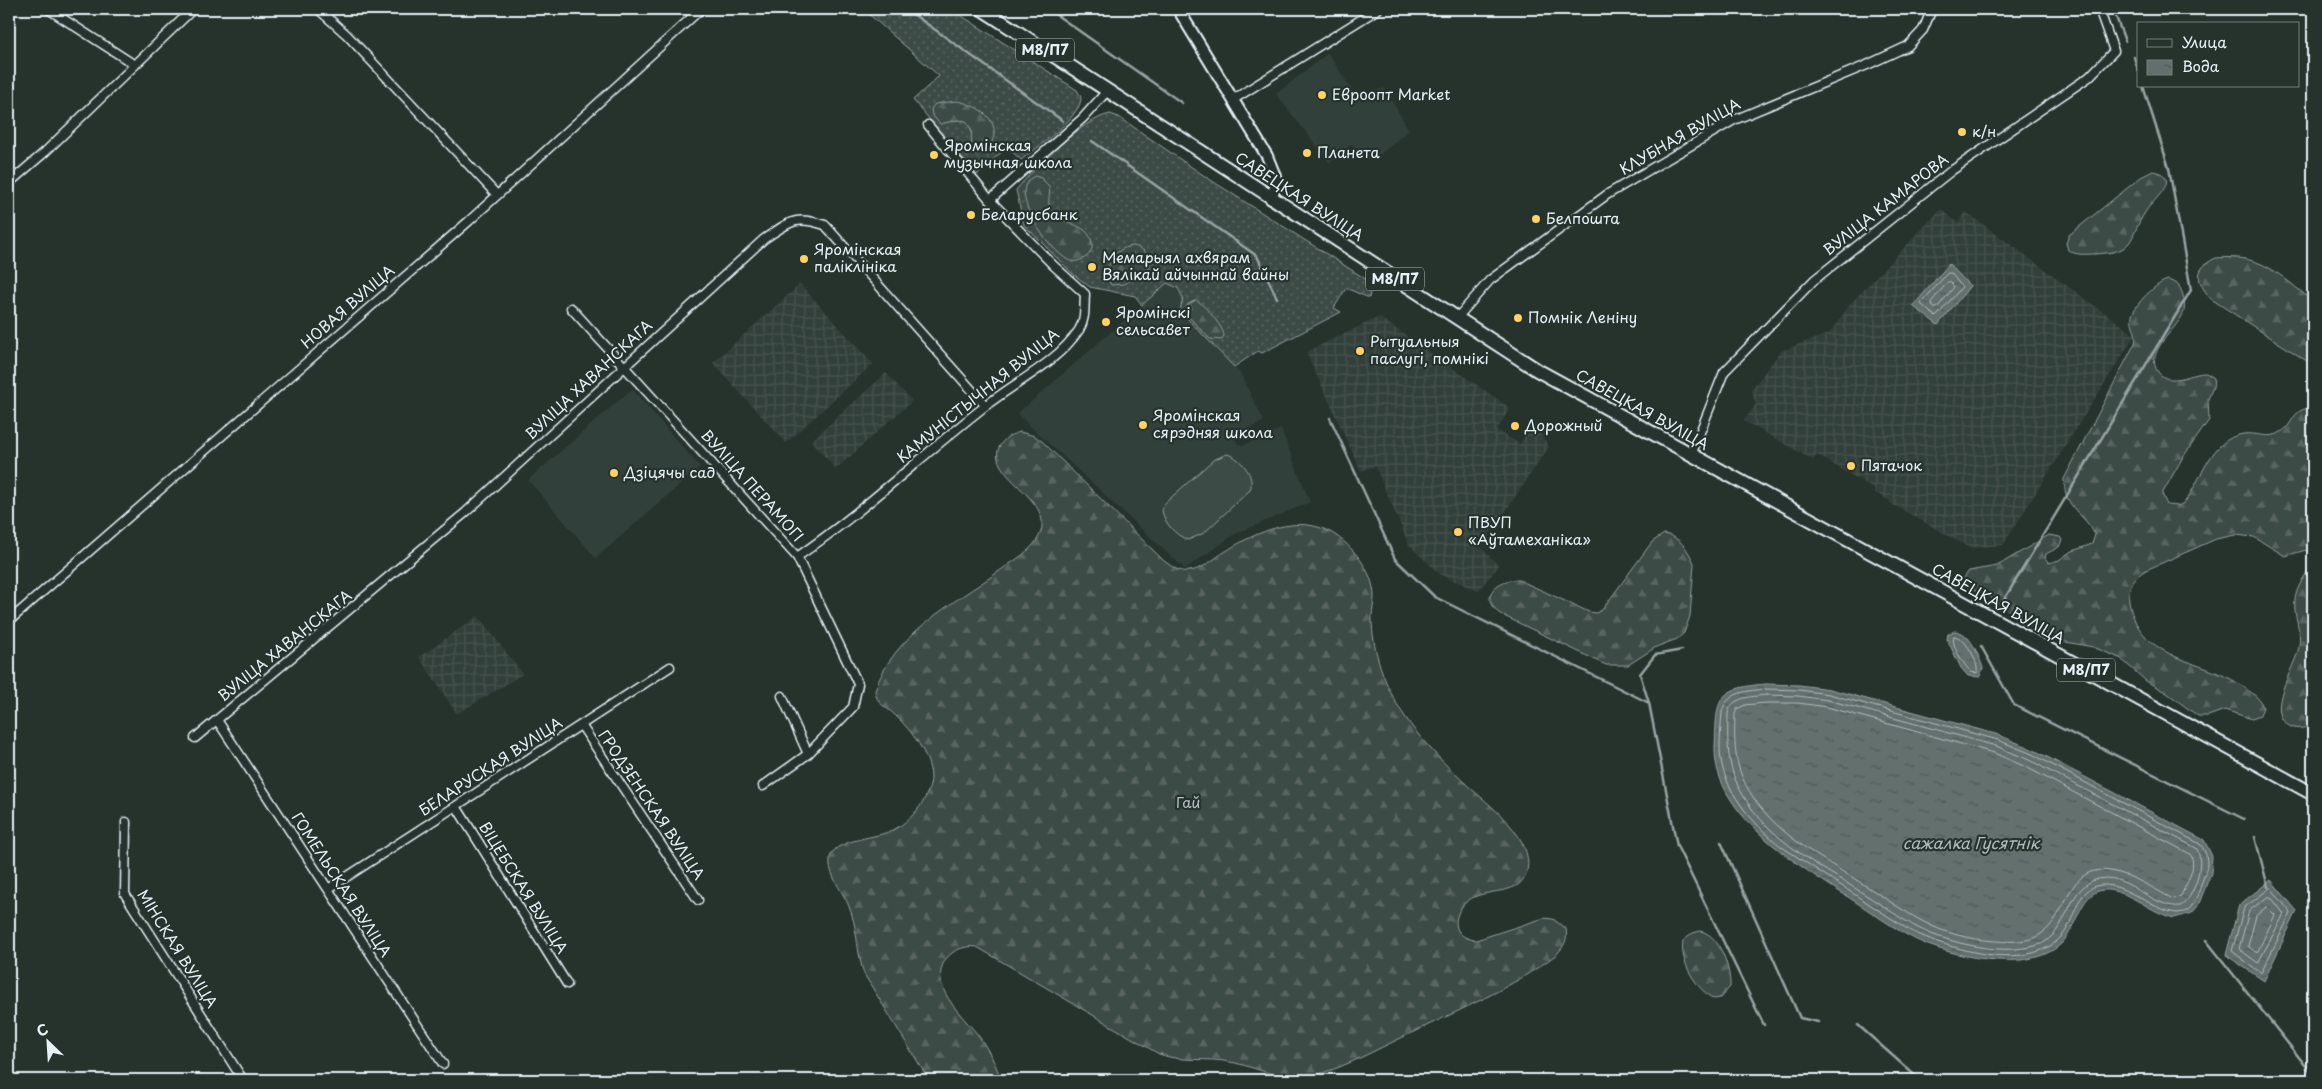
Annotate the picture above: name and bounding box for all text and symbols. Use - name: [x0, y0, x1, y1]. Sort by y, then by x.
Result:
- legend: [2137, 22, 2300, 88]
- text: Улица: [2182, 30, 2227, 53]
- road number: М8/П7: [1016, 38, 1074, 62]
- text: Вода: [2182, 54, 2220, 77]
- place label: Евроопт Market: [1332, 82, 1450, 105]
- marker: Евроопт Market: [1316, 89, 1328, 101]
- street label: КЛУБНАЯ ВУЛІЦА: [1614, 92, 1744, 180]
- place label: к/н: [1972, 119, 1996, 142]
- marker: к/н: [1956, 126, 1968, 138]
- place label: Яромінская музычная школа: [944, 133, 1073, 173]
- place label: Планета: [1317, 140, 1380, 163]
- street label: САВЕЦКАЯ ВУЛІЦА: [1231, 146, 1369, 246]
- marker: Планета: [1301, 147, 1313, 159]
- street label: ВУЛІЦА КАМАРОВА: [1817, 147, 1953, 260]
- marker: Яромінская музычная школа: [928, 149, 940, 161]
- place label: Беларусбанк: [981, 202, 1078, 225]
- place label: Белпошта: [1546, 206, 1620, 229]
- marker: Беларусбанк: [965, 209, 977, 221]
- marker: Белпошта: [1530, 213, 1542, 225]
- place label: Яромінская паліклініка: [814, 237, 902, 277]
- place label: Мемарыял ахвярам Вялікай айчыннай вайны: [1102, 245, 1289, 285]
- marker: Яромінская паліклініка: [798, 253, 810, 265]
- street label: НОВАЯ ВУЛІЦА: [295, 259, 399, 353]
- marker: Мемарыял ахвярам Вялікай айчыннай вайны: [1086, 261, 1098, 273]
- road number: М8/П7: [1366, 268, 1424, 290]
- place label: Яромінскі сельсавет: [1116, 300, 1191, 340]
- place label: Помнік Леніну: [1528, 305, 1637, 328]
- marker: Помнік Леніну: [1512, 312, 1524, 324]
- street label: ВУЛІЦА ХАВАНСКАГА: [519, 314, 657, 444]
- marker: Яромінскі сельсавет: [1100, 316, 1112, 328]
- street label: КАМУНІСТЫЧНАЯ ВУЛІЦА: [891, 322, 1063, 468]
- place label: Рытуальныя паслугі, помнікі: [1370, 329, 1489, 369]
- marker: Рытуальныя паслугі, помнікі: [1354, 345, 1366, 357]
- street label: САВЕЦКАЯ ВУЛІЦА: [1572, 362, 1713, 455]
- place label: Яромінская сярэдняя школа: [1153, 403, 1274, 443]
- place label: Дорожный: [1524, 413, 1603, 436]
- marker: Яромінская сярэдняя школа: [1137, 419, 1149, 431]
- marker: Дорожный: [1509, 420, 1521, 432]
- street label: ВУЛІЦА ПЕРАМОГІ: [696, 424, 810, 546]
- place label: Пятачок: [1861, 453, 1922, 476]
- place label: Дзіцячы сад: [623, 460, 715, 483]
- marker: Пятачок: [1845, 460, 1857, 472]
- marker: Дзіцячы сад: [608, 467, 620, 479]
- place label: ПВУП «Аўтамеханіка»: [1468, 510, 1591, 550]
- marker: ПВУП «Аўтамеханіка»: [1452, 526, 1464, 538]
- street label: САВЕЦКАЯ ВУЛІЦА: [1928, 556, 2069, 649]
- street label: ВУЛІЦА ХАВАНСКАГА: [212, 583, 356, 706]
- road number: М8/П7: [2057, 658, 2115, 682]
- street label: БЕЛАРУСКАЯ ВУЛІЦА: [414, 711, 566, 821]
- street label: ГРОДЗЕНСКАЯ ВУЛІЦА: [593, 725, 711, 884]
- park label: Гай: [1176, 790, 1200, 813]
- street label: ГОМЕЛЬСКАЯ ВУЛІЦА: [287, 807, 398, 961]
- street label: ВІЦЕБСКАЯ ВУЛІЦА: [474, 817, 574, 958]
- water label: сажалка Гусятнік: [1903, 830, 2041, 854]
- street label: МІНСКАЯ ВУЛІЦА: [132, 884, 224, 1012]
- north arrow: [22, 1016, 72, 1066]
- text: С: [33, 1018, 52, 1042]

